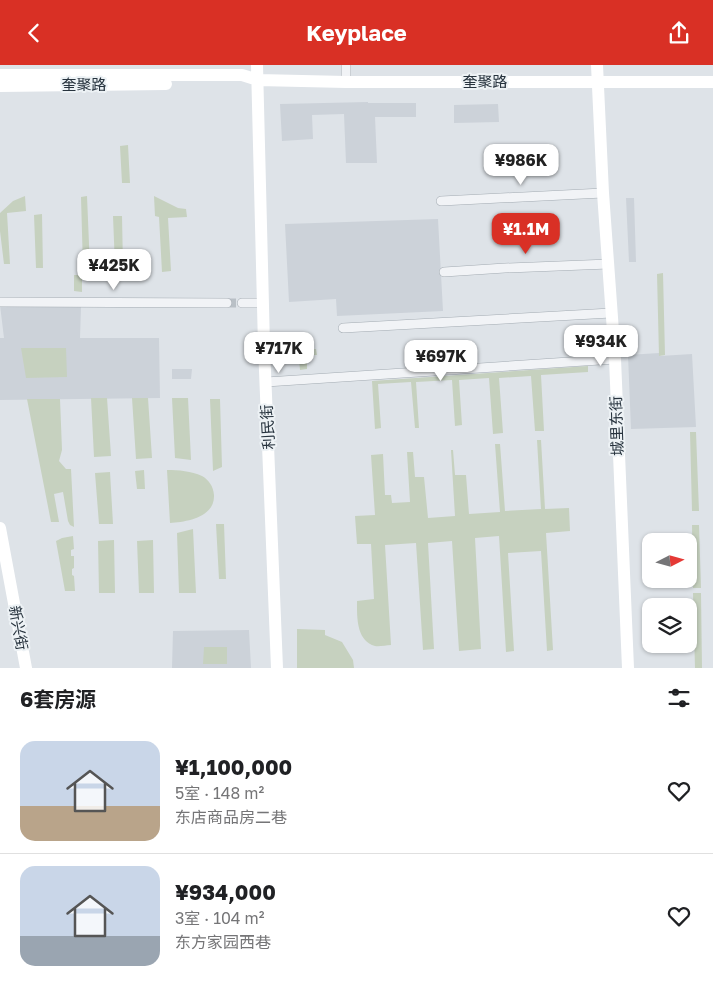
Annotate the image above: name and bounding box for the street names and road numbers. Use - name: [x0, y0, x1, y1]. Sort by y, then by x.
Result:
- street label: 奎聚路: [462, 72, 508, 90]
- street label: 奎聚路: [61, 75, 107, 93]
- street label: 城里东街: [606, 396, 626, 456]
- street label: 利民街: [257, 404, 277, 450]
- street label: 新兴街: [6, 604, 32, 652]

